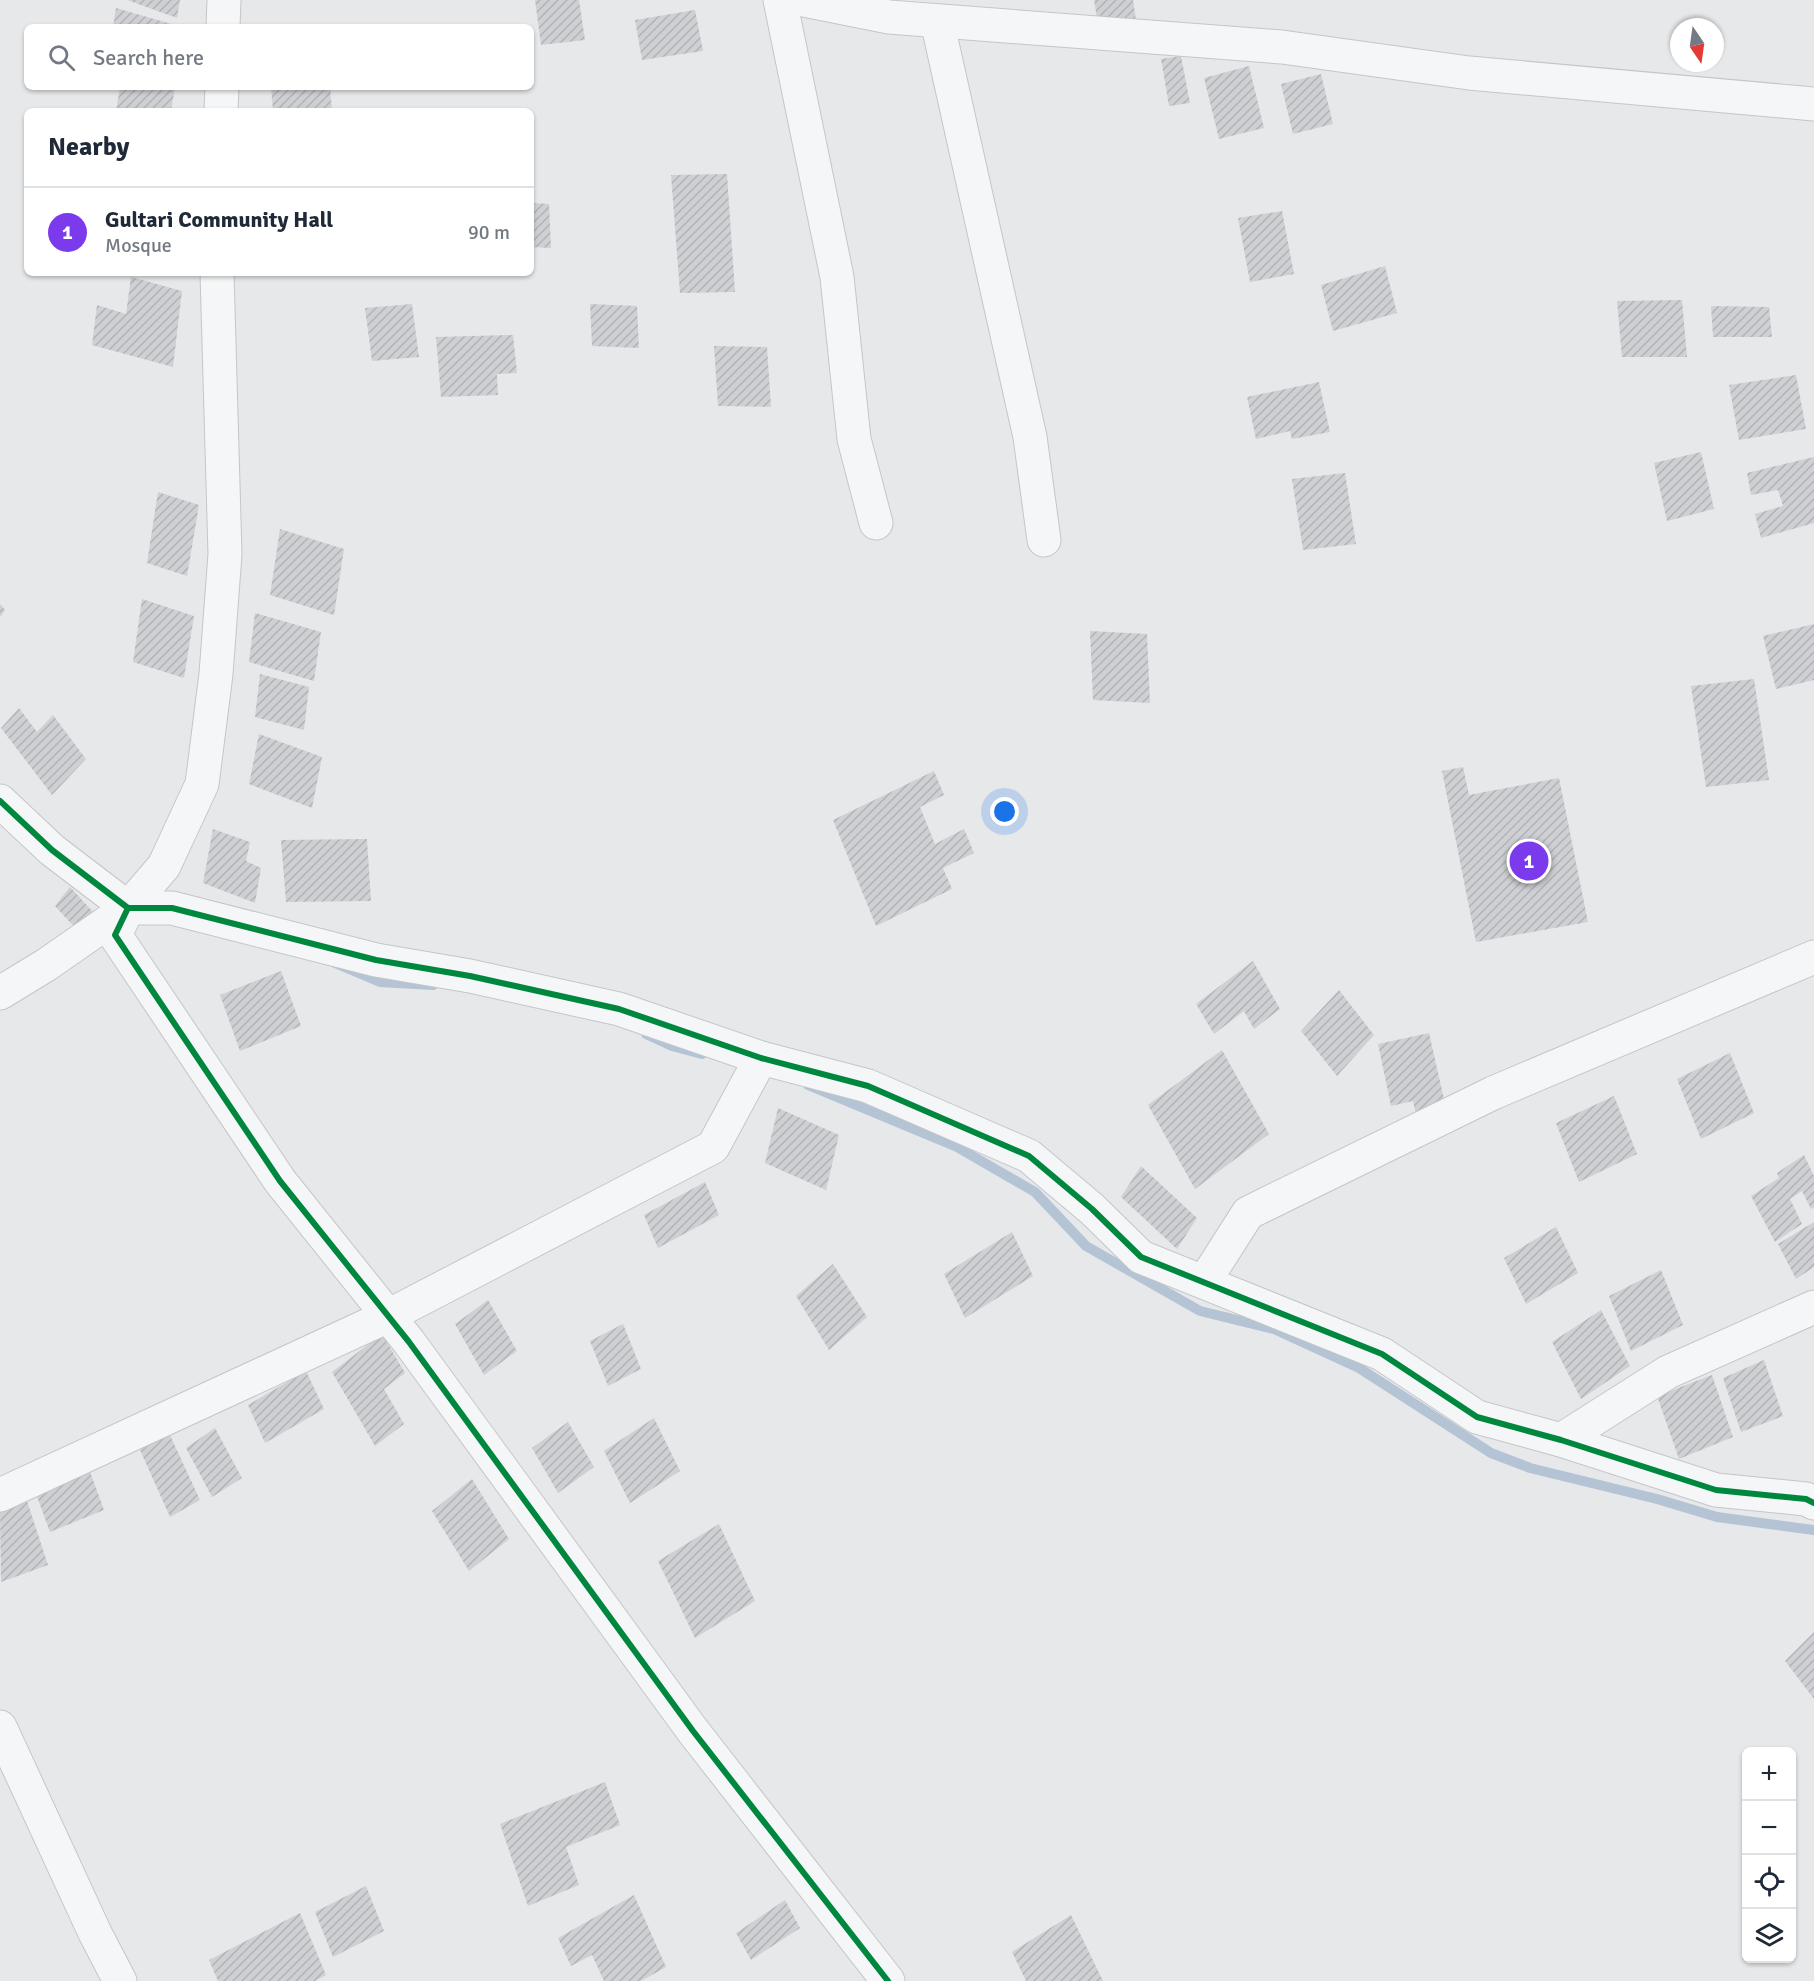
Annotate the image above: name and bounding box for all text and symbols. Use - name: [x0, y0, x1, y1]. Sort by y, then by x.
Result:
- north arrow: [1670, 18, 1724, 72]
- search box: [24, 24, 534, 90]
- icon: search: [45, 41, 78, 74]
- text: Search here: [93, 44, 204, 71]
- text: Nearby: [48, 131, 129, 163]
- text: Gultari Community Hall: [105, 206, 333, 233]
- text: 1: [62, 220, 73, 245]
- text: 90 m: [468, 220, 510, 245]
- text: Mosque: [105, 233, 172, 258]
- your location: [990, 797, 1019, 826]
- pin: 1: [1510, 838, 1549, 884]
- map controls: [1742, 1747, 1796, 1963]
- button: +: [1742, 1747, 1796, 1801]
- button: −: [1742, 1801, 1796, 1855]
- button: locate: [1742, 1855, 1796, 1909]
- button: layers: [1742, 1909, 1796, 1963]

